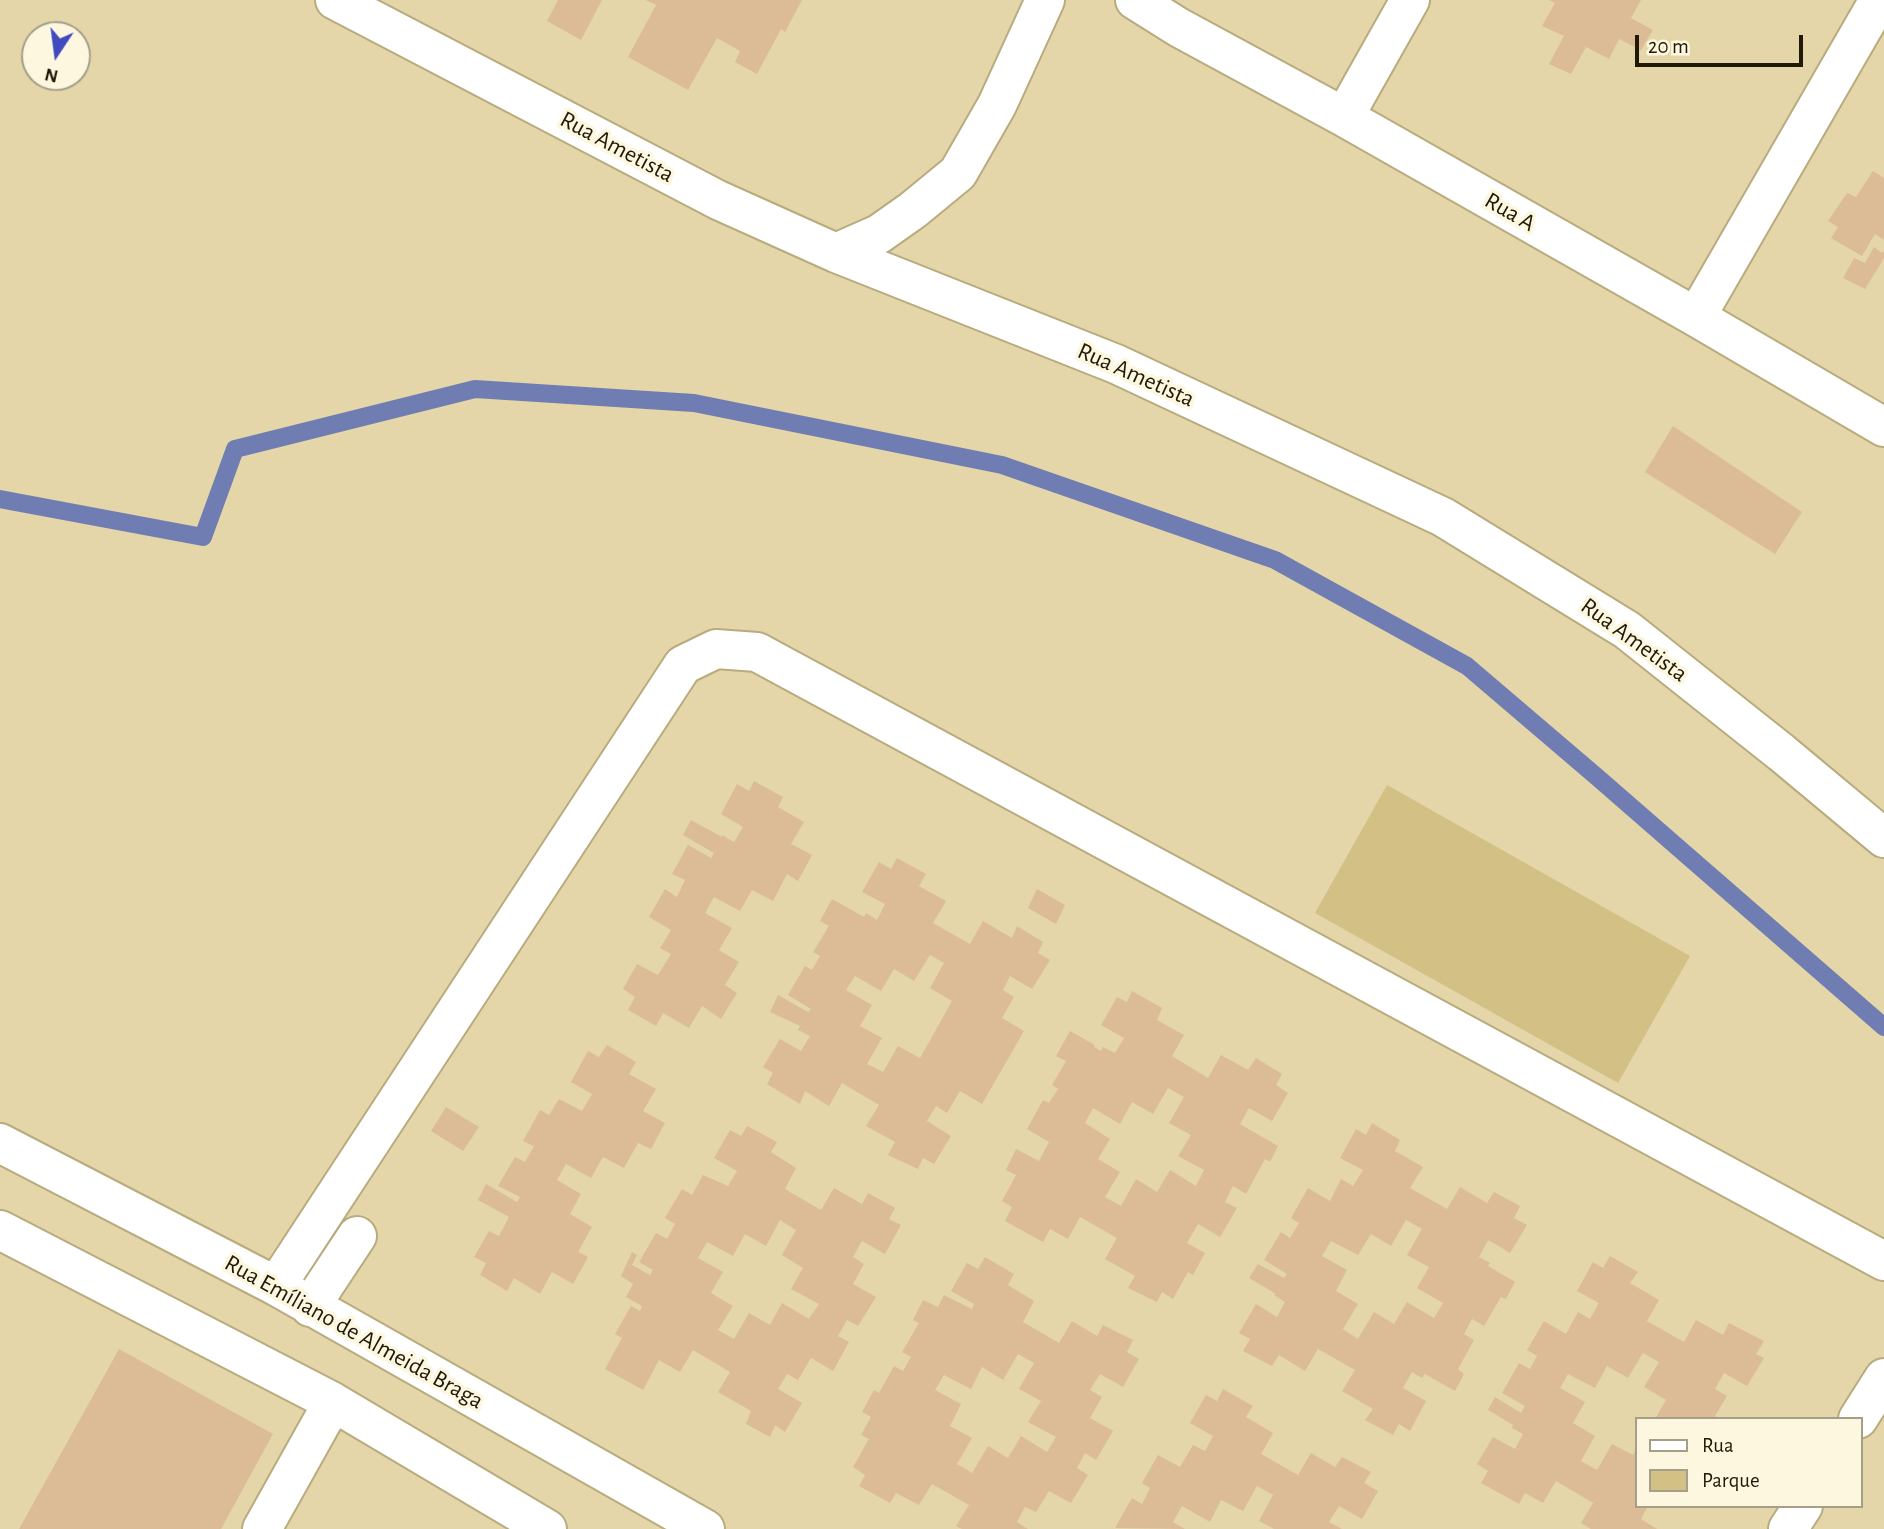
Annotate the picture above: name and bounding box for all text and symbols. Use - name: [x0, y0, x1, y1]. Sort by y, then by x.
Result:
- north arrow: [21, 21, 91, 91]
- scale bar: [1639, 21, 1807, 65]
- text: 20 m: [1648, 36, 1689, 57]
- text: N: [43, 64, 60, 86]
- street label: Rua Ametista: [555, 105, 679, 189]
- street label: Rua A: [1479, 186, 1541, 238]
- street label: Rua Ametista: [1073, 336, 1199, 414]
- street label: Rua Ametista: [1575, 592, 1693, 688]
- street label: Rua Emíliano de Almeida Braga: [219, 1249, 489, 1415]
- legend: [1636, 1417, 1863, 1508]
- text: Rua: [1702, 1435, 1734, 1456]
- text: Parque: [1702, 1470, 1760, 1491]

